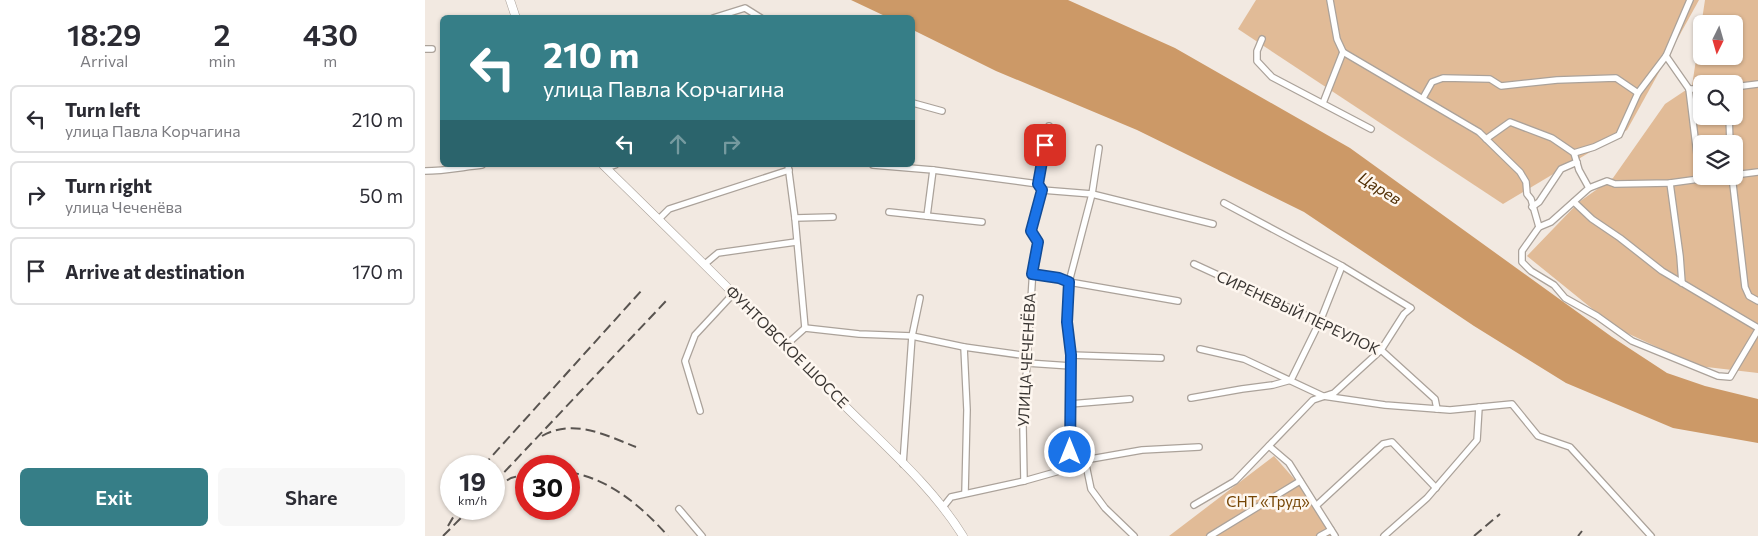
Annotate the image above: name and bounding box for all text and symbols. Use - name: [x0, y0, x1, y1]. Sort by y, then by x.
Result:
- text: 18:29: [67, 15, 142, 52]
- text: 2: [214, 15, 231, 52]
- text: 430: [303, 15, 358, 52]
- north arrow: [1693, 15, 1743, 65]
- map controls: [1693, 15, 1743, 185]
- text: 210 m: [543, 32, 639, 75]
- icon: left: [460, 35, 525, 100]
- text: Arrival: [80, 51, 128, 70]
- text: min: [208, 51, 236, 70]
- text: m: [323, 51, 337, 70]
- text: улица Павла Корчагина: [543, 75, 785, 102]
- button: search: [1693, 75, 1743, 125]
- text: Turn left: [65, 98, 140, 121]
- icon: left: [22, 105, 50, 133]
- text: 210 m: [352, 108, 403, 131]
- text: улица Павла Корчагина: [65, 121, 241, 140]
- pin: [1024, 124, 1066, 166]
- icon: left: [611, 130, 639, 158]
- icon: ahead: [664, 130, 692, 158]
- icon: right: [717, 130, 745, 158]
- icon: arrive: [1031, 131, 1059, 159]
- button: layers: [1693, 135, 1743, 185]
- water label: Царев: [1355, 167, 1406, 208]
- text: Turn right: [65, 174, 152, 197]
- icon: right: [22, 181, 50, 209]
- text: 50 m: [359, 184, 403, 207]
- text: улица Чеченёва: [65, 197, 182, 216]
- icon: arrive: [22, 257, 50, 285]
- text: Arrive at destination: [65, 260, 245, 283]
- text: 170 m: [352, 260, 403, 283]
- street label: СИРЕНЕВЫЙ ПЕРЕУЛОК: [1214, 266, 1383, 358]
- street label: ФУНТОВСКОЕ ШОССЕ: [723, 281, 853, 411]
- street label: УЛИЦА ЧЕЧЕНЁВА: [1014, 292, 1039, 427]
- position arrow: [1043, 425, 1095, 477]
- speed limit sign: 30: [515, 455, 580, 520]
- text: 19: [459, 466, 486, 496]
- button: Exit: [20, 468, 208, 526]
- button: Share: [218, 468, 405, 526]
- park label: СНТ «Труд»: [1226, 492, 1310, 510]
- text: km/h: [458, 493, 487, 507]

